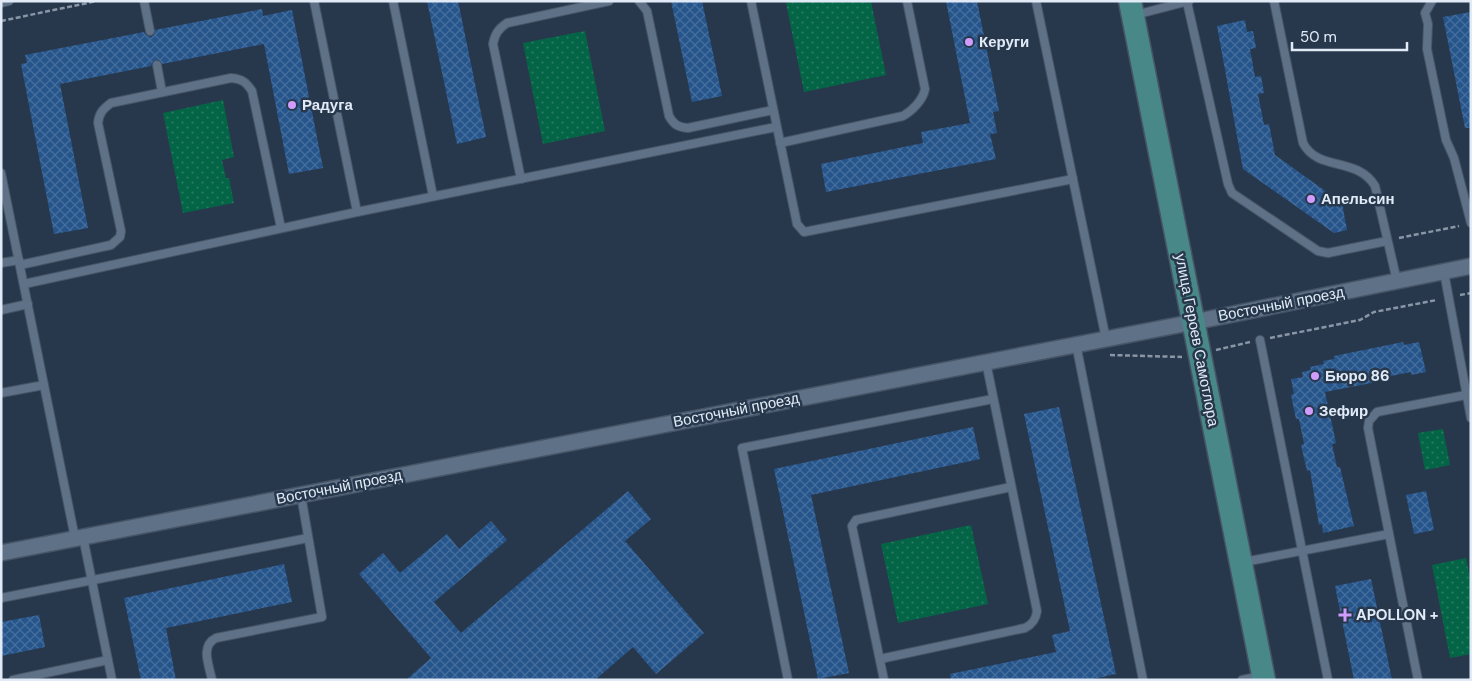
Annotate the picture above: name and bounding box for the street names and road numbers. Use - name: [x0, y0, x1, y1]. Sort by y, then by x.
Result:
- street label: улица Героев Самотлора: [1170, 252, 1224, 429]
- street label: Восточный проезд: [1216, 282, 1346, 326]
- street label: Восточный проезд: [671, 388, 801, 432]
- street label: Восточный проезд: [274, 465, 404, 509]

